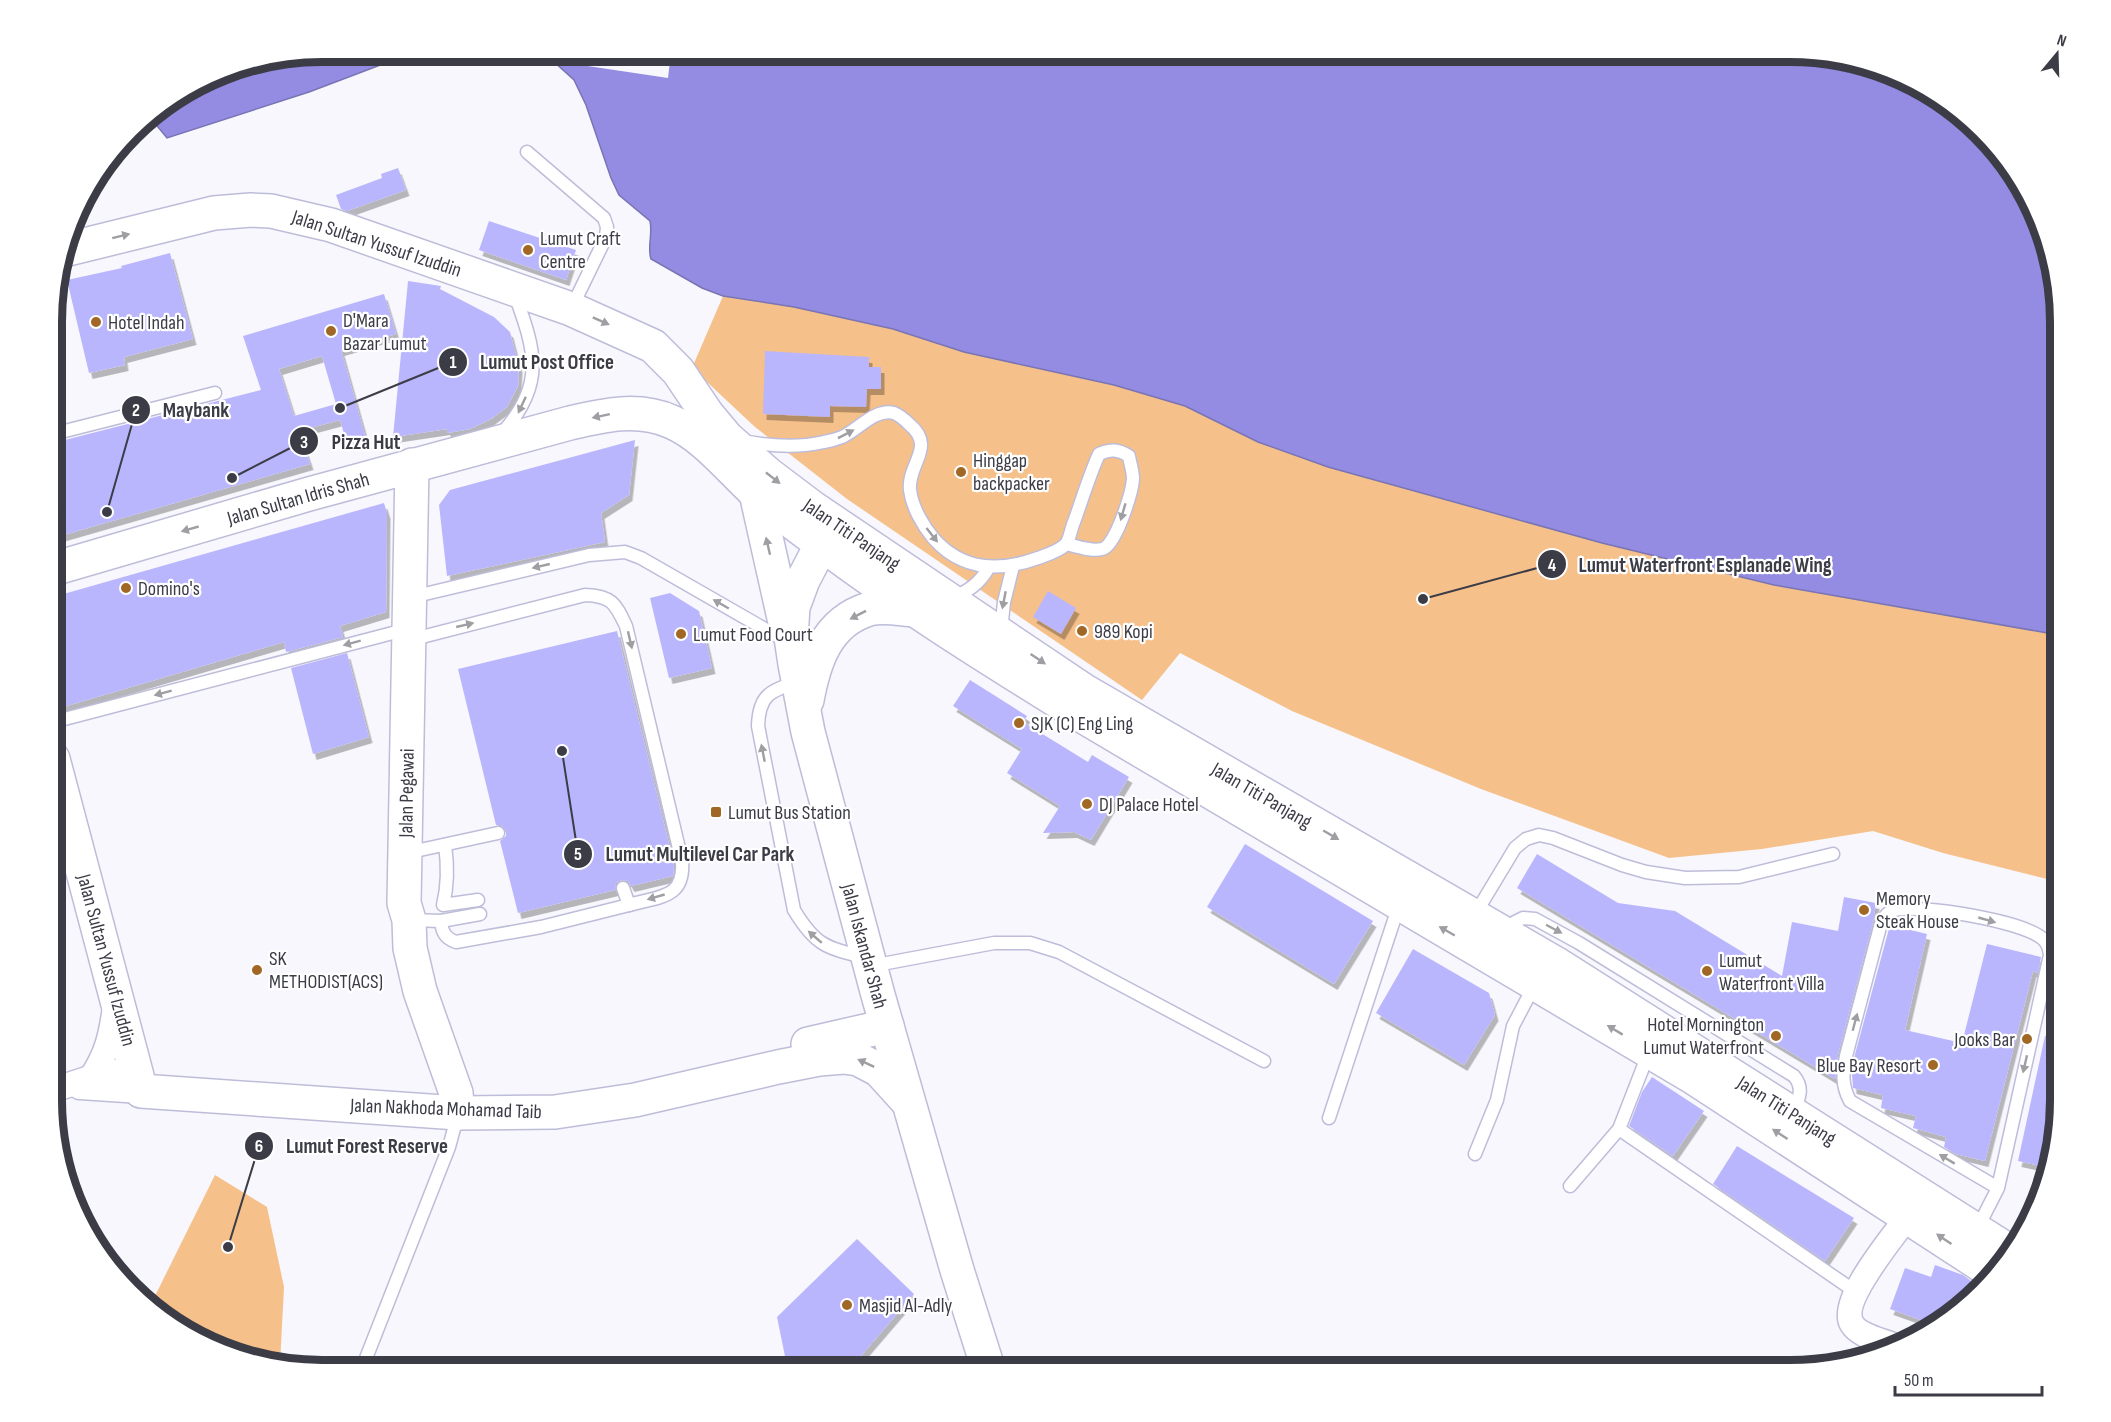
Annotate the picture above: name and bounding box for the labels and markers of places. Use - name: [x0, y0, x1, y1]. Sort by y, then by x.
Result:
- place label: Lumut Craft Centre: [540, 227, 621, 274]
- marker: Lumut Craft Centre: [521, 243, 535, 257]
- place label: D'Mara Bazar Lumut: [343, 309, 427, 356]
- place label: Hotel Indah: [108, 311, 185, 335]
- marker: Hotel Indah: [89, 315, 103, 329]
- marker: D'Mara Bazar Lumut: [324, 324, 338, 338]
- callout: Lumut Post Office: [438, 342, 626, 381]
- callout: Maybank: [121, 390, 241, 429]
- callout: Pizza Hut: [289, 422, 413, 461]
- place label: Hinggap backpacker: [973, 449, 1050, 496]
- marker: Hinggap backpacker: [954, 465, 968, 479]
- callout: Lumut Waterfront Esplanade Wing: [1537, 545, 1844, 584]
- place label: Domino's: [138, 577, 200, 601]
- marker: Domino's: [119, 581, 133, 595]
- place label: 989 Kopi: [1094, 620, 1153, 644]
- place label: Lumut Food Court: [693, 623, 813, 647]
- marker: 989 Kopi: [1075, 624, 1089, 638]
- marker: Lumut Food Court: [674, 627, 688, 641]
- place label: SJK (C) Eng Ling: [1031, 712, 1133, 736]
- marker: SJK (C) Eng Ling: [1012, 716, 1026, 730]
- place label: DJ Palace Hotel: [1099, 793, 1199, 817]
- marker: DJ Palace Hotel: [1080, 797, 1094, 811]
- place label: Lumut Bus Station: [728, 801, 851, 825]
- marker: Lumut Bus Station: [709, 805, 723, 819]
- callout: Lumut Multilevel Car Park: [563, 835, 806, 874]
- place label: Memory Steak House: [1876, 887, 1959, 934]
- marker: Memory Steak House: [1857, 903, 1871, 917]
- place label: SK METHODIST(ACS): [269, 947, 383, 994]
- place label: Lumut Waterfront Villa: [1719, 949, 1825, 996]
- marker: SK METHODIST(ACS): [250, 963, 264, 977]
- marker: Lumut Waterfront Villa: [1700, 964, 1714, 978]
- place label: Hotel Mornington Lumut Waterfront: [1643, 1013, 1764, 1060]
- place label: Jooks Bar: [1953, 1028, 2015, 1052]
- marker: Hotel Mornington Lumut Waterfront: [1769, 1029, 1783, 1043]
- marker: Jooks Bar: [2020, 1032, 2034, 1046]
- place label: Blue Bay Resort: [1817, 1054, 1921, 1078]
- marker: Blue Bay Resort: [1926, 1058, 1940, 1072]
- callout: Lumut Forest Reserve: [244, 1126, 460, 1165]
- place label: Masjid Al-Adly: [859, 1294, 952, 1318]
- marker: Masjid Al-Adly: [840, 1298, 854, 1312]

